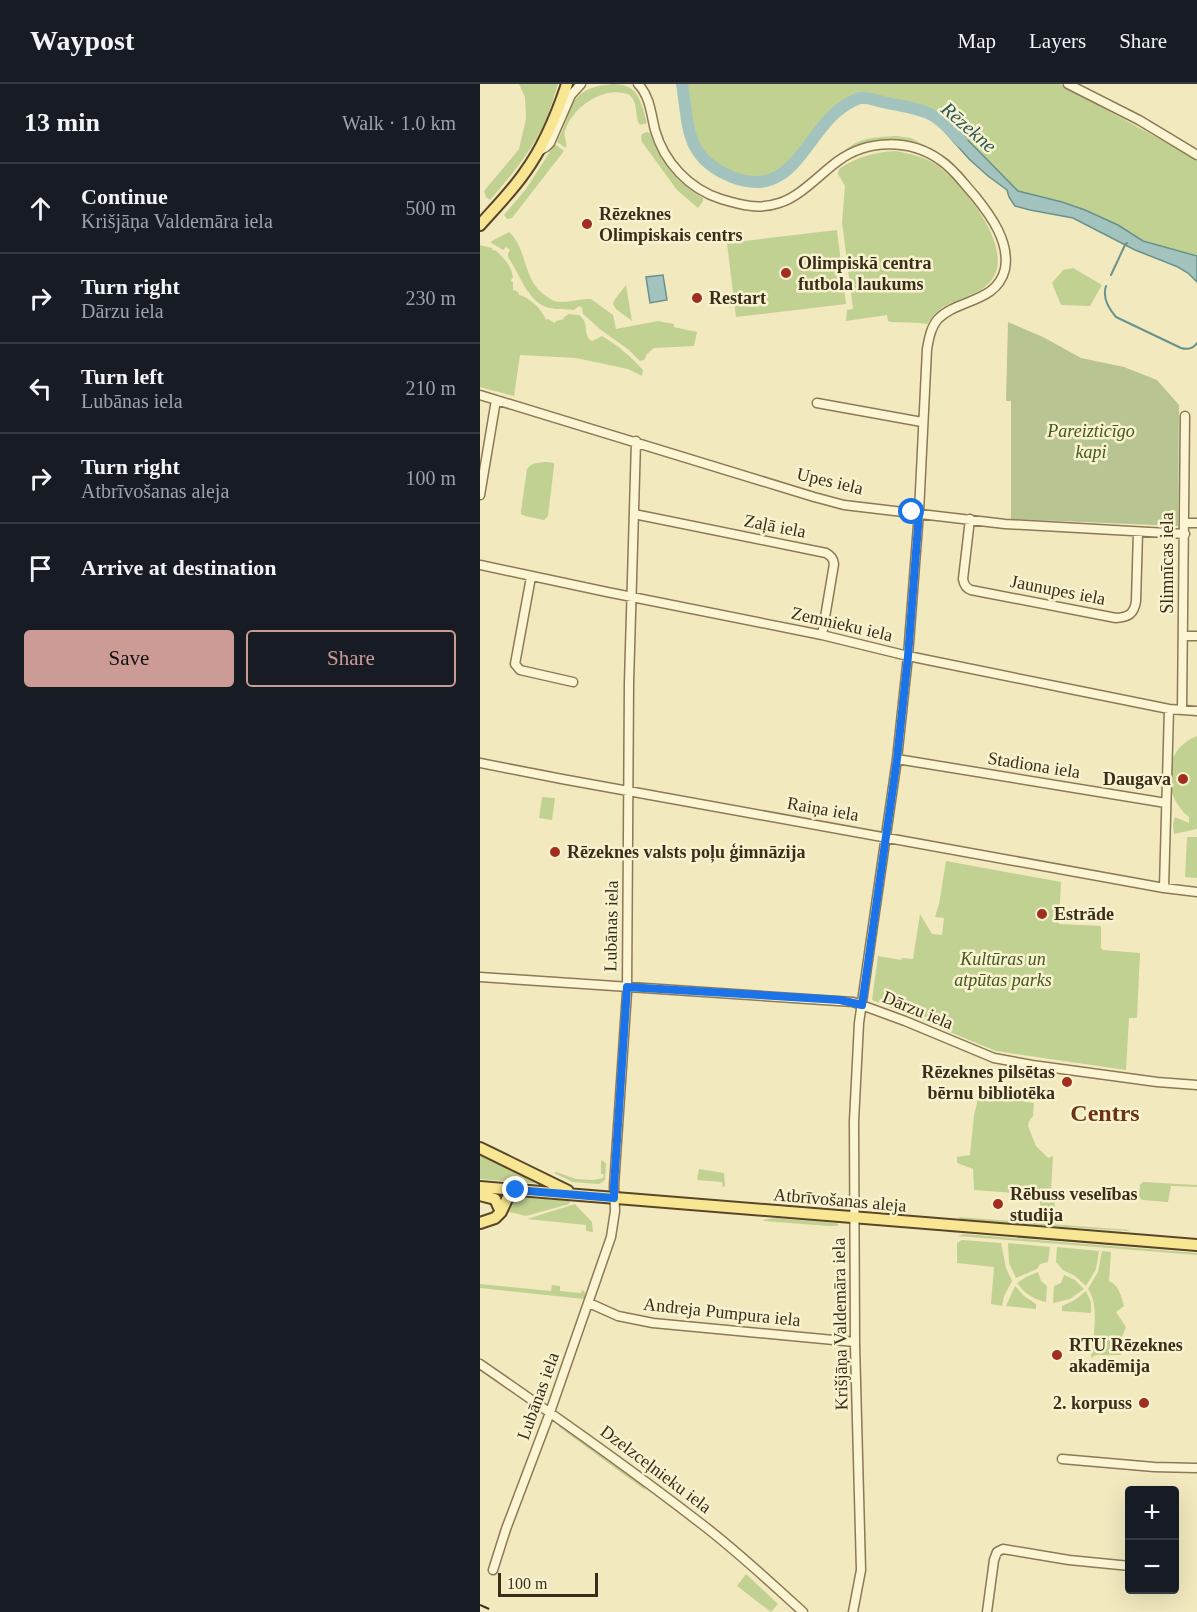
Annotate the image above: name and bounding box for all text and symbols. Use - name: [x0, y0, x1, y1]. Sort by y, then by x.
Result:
- text: Waypost: [30, 25, 134, 56]
- text: Map: [958, 29, 996, 53]
- text: Layers: [1029, 29, 1086, 53]
- text: Share: [1119, 29, 1167, 53]
- water label: Rēzekne: [936, 97, 1001, 157]
- text: 13 min: [24, 108, 100, 137]
- text: Walk · 1.0 km: [342, 112, 456, 134]
- text: Continue: [81, 184, 168, 209]
- icon: ahead: [24, 192, 57, 225]
- text: 500 m: [405, 197, 456, 219]
- place label: Rēzeknes Olimpiskais centrs: [599, 204, 743, 245]
- text: Krišjāņa Valdemāra iela: [81, 210, 273, 232]
- marker: Rēzeknes Olimpiskais centrs: [580, 217, 594, 231]
- place label: Olimpiskā centra futbola laukums: [798, 253, 932, 294]
- marker: Olimpiskā centra futbola laukums: [779, 266, 793, 280]
- text: Turn right: [81, 274, 180, 299]
- icon: right: [24, 282, 57, 315]
- text: 230 m: [405, 287, 456, 309]
- place label: Restart: [709, 288, 766, 308]
- marker: Restart: [690, 291, 704, 305]
- text: Dārzu iela: [81, 300, 164, 322]
- text: Turn left: [81, 364, 164, 389]
- icon: left: [24, 372, 57, 405]
- text: 210 m: [405, 377, 456, 399]
- text: Lubānas iela: [81, 390, 183, 412]
- park label: Pareizticīgo kapi: [1046, 421, 1135, 462]
- text: Turn right: [81, 454, 180, 479]
- icon: right: [24, 462, 57, 495]
- street label: Upes iela: [795, 464, 865, 498]
- text: 100 m: [405, 467, 456, 489]
- text: Atbrīvošanas aleja: [81, 480, 229, 502]
- route start: [898, 498, 924, 524]
- street label: Zaļā iela: [742, 510, 808, 542]
- street label: Slimnīcas iela: [1157, 512, 1177, 614]
- icon: arrive: [24, 552, 57, 585]
- text: Arrive at destination: [81, 555, 277, 580]
- street label: Jaunupes iela: [1009, 571, 1107, 609]
- street label: Zemnieku iela: [789, 603, 895, 645]
- button: Save: [24, 630, 234, 687]
- button: Share: [246, 630, 456, 687]
- street label: Stadiona iela: [986, 748, 1082, 782]
- place label: Daugava: [1103, 769, 1171, 789]
- marker: Daugava: [1176, 772, 1190, 786]
- street label: Raiņa iela: [786, 793, 860, 825]
- place label: Rēzeknes valsts poļu ģimnāzija: [567, 842, 806, 863]
- marker: Rēzeknes valsts poļu ģimnāzija: [548, 845, 562, 859]
- street label: Lubānas iela: [600, 880, 622, 972]
- place label: Estrāde: [1054, 904, 1114, 924]
- marker: Estrāde: [1035, 907, 1049, 921]
- park label: Kultūras un atpūtas parks: [954, 949, 1052, 990]
- street label: Dārzu iela: [880, 987, 956, 1033]
- place label: Rēzeknes pilsētas bērnu bibliotēka: [922, 1062, 1055, 1103]
- marker: Rēzeknes pilsētas bērnu bibliotēka: [1060, 1075, 1074, 1089]
- district label: Centrs: [1070, 1100, 1140, 1126]
- route end: [502, 1176, 528, 1202]
- street label: Atbrīvošanas aleja: [773, 1184, 907, 1216]
- place label: Rēbuss veselības studija: [1010, 1184, 1138, 1225]
- marker: Rēbuss veselības studija: [991, 1197, 1005, 1211]
- street label: Krišjāņa Valdemāra iela: [828, 1238, 852, 1410]
- street label: Andreja Pumpura iela: [642, 1294, 802, 1330]
- place label: RTU Rēzeknes akadēmija: [1069, 1335, 1183, 1376]
- marker: RTU Rēzeknes akadēmija: [1050, 1348, 1064, 1362]
- street label: Lubānas iela: [513, 1350, 563, 1442]
- place label: 2. korpuss: [1053, 1393, 1132, 1413]
- marker: 2. korpuss: [1137, 1396, 1151, 1410]
- street label: Dzelzceļnieku iela: [597, 1421, 715, 1517]
- map controls: [1125, 1486, 1179, 1594]
- button: +: [1125, 1486, 1179, 1540]
- button: −: [1125, 1540, 1179, 1594]
- scale bar: [498, 1570, 598, 1598]
- text: 100 m: [507, 1575, 547, 1592]

